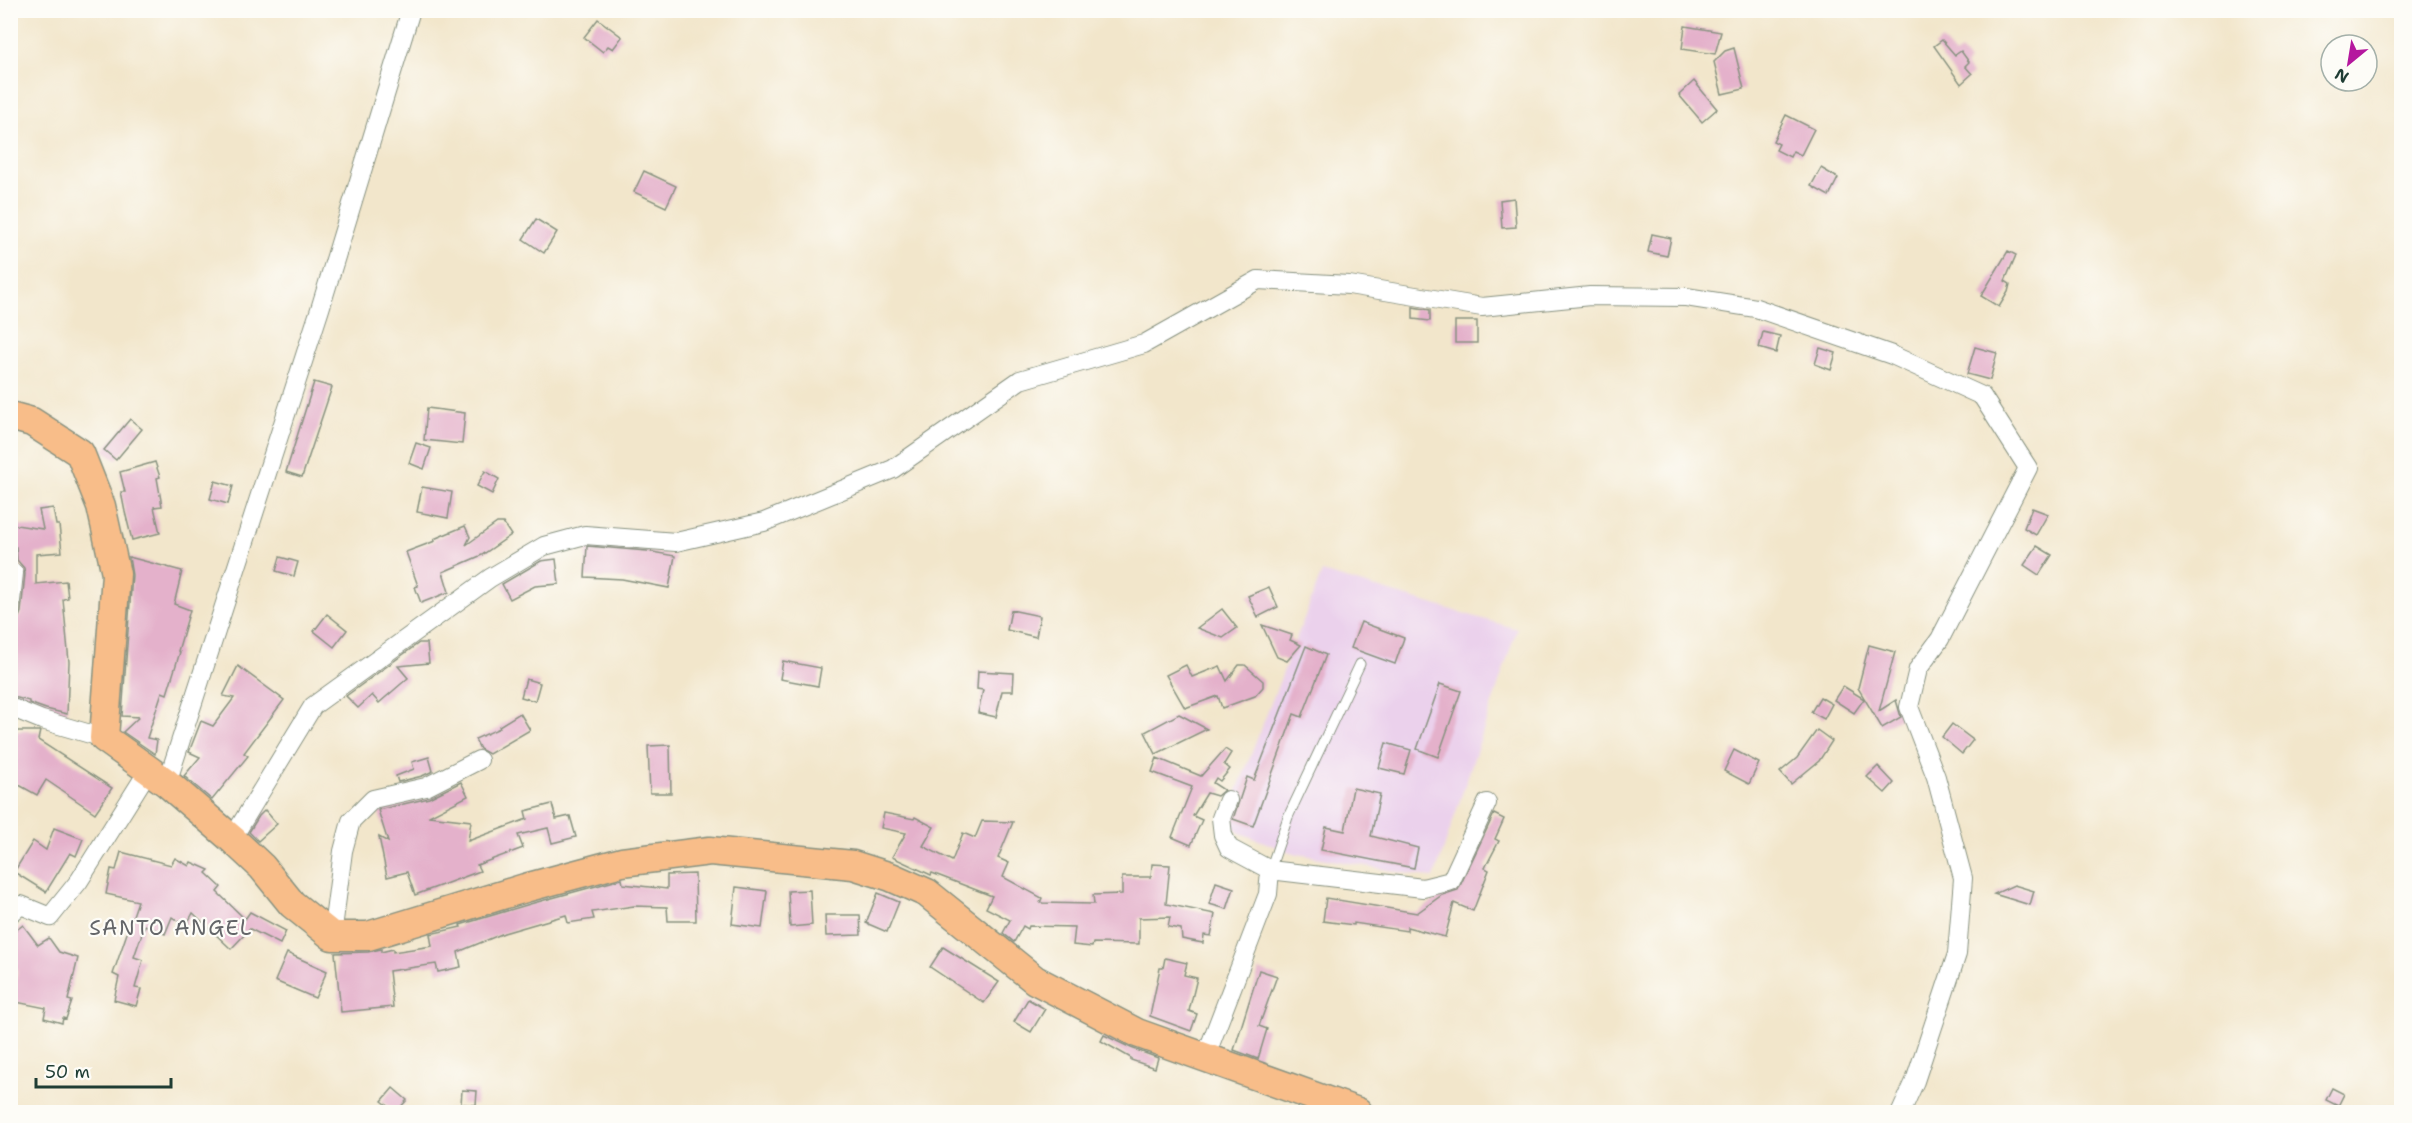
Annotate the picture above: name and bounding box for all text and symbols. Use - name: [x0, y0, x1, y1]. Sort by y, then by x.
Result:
- north arrow: [2319, 33, 2379, 93]
- text: N: [2331, 63, 2352, 88]
- district label: SANTO ANGEL: [89, 914, 253, 942]
- scale bar: [36, 1051, 171, 1089]
- text: 50 m: [45, 1060, 90, 1084]

